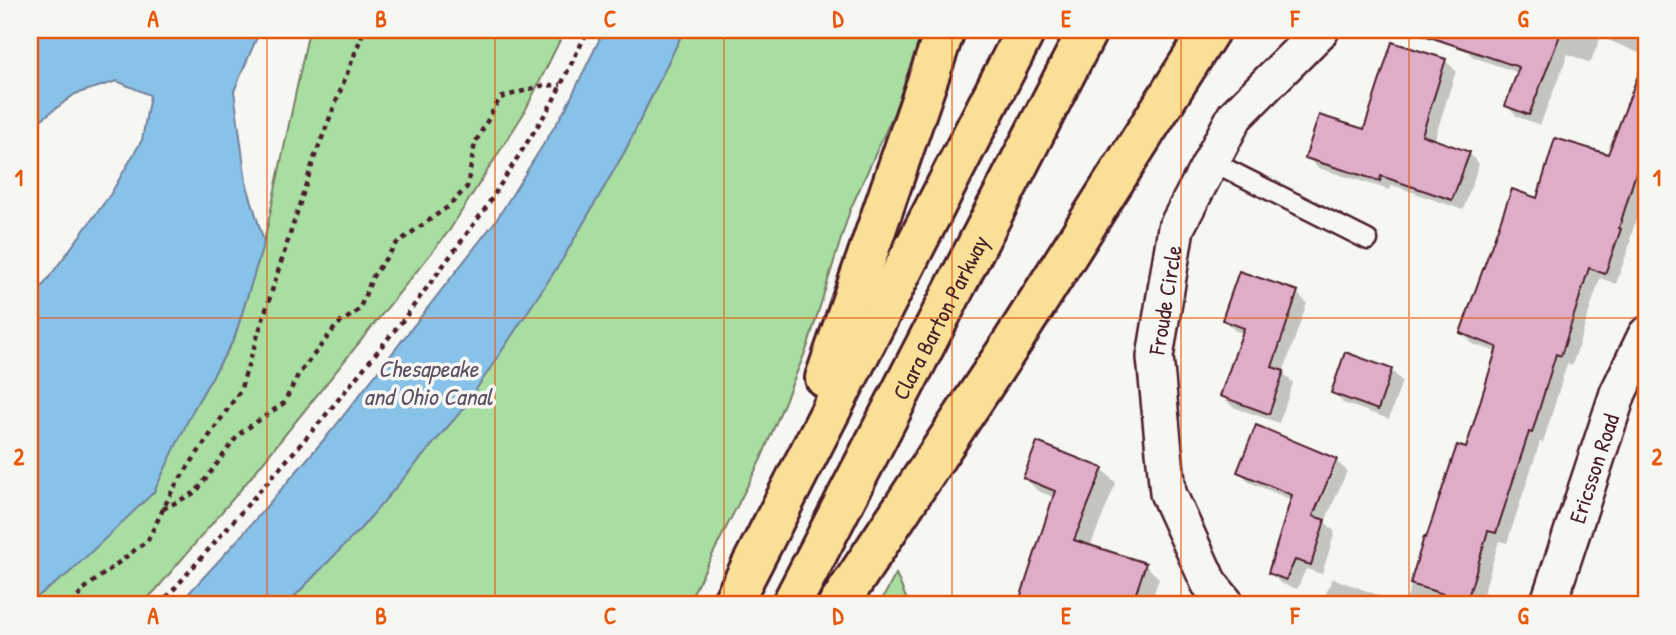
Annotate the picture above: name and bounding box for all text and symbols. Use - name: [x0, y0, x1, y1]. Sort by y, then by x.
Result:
- text: A: [147, 3, 159, 34]
- text: B: [375, 3, 387, 34]
- text: C: [604, 3, 616, 34]
- text: D: [833, 3, 845, 34]
- text: E: [1061, 3, 1072, 34]
- text: F: [1290, 3, 1301, 34]
- text: G: [1517, 3, 1529, 34]
- text: 1: [15, 162, 23, 193]
- text: 1: [1653, 162, 1661, 193]
- street label: Clara Barton Parkway: [884, 229, 995, 405]
- street label: Froude Circle: [1140, 243, 1188, 358]
- water label: Chesapeake and Ohio Canal: [364, 352, 494, 412]
- street label: Ericsson Road: [1561, 409, 1626, 527]
- text: 2: [14, 441, 25, 472]
- text: 2: [1652, 441, 1663, 472]
- text: A: [147, 600, 159, 631]
- text: B: [375, 600, 387, 631]
- text: C: [604, 600, 616, 631]
- text: D: [833, 600, 845, 631]
- text: E: [1061, 600, 1072, 631]
- text: F: [1290, 600, 1301, 631]
- text: G: [1517, 600, 1529, 631]

